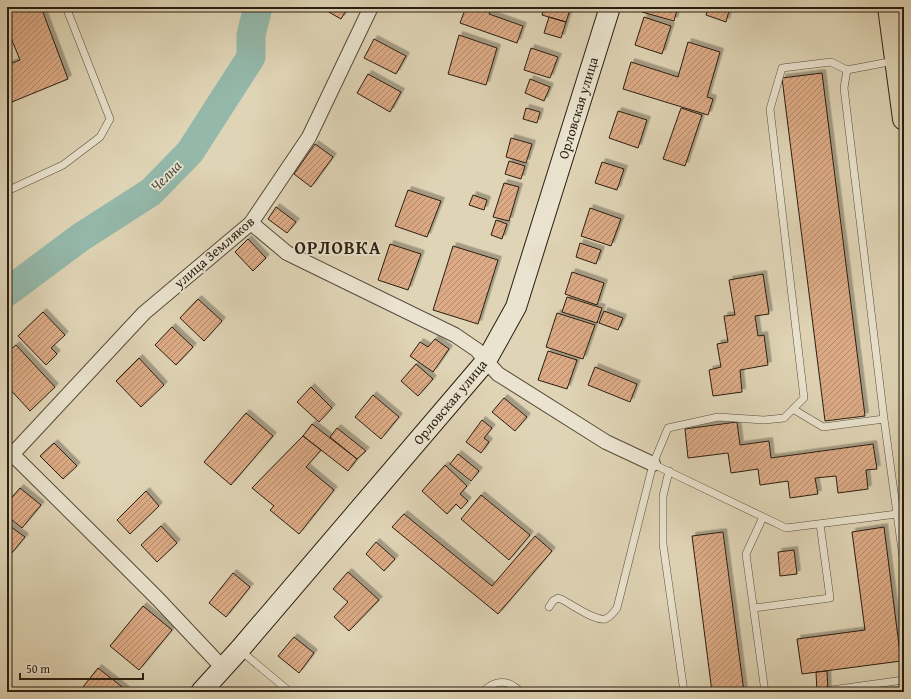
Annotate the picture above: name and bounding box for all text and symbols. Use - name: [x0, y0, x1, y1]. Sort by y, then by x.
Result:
- street label: Орловская улица: [553, 54, 603, 162]
- water label: Челна: [145, 155, 186, 196]
- street label: улица Земляков: [169, 211, 259, 293]
- district label: ОРЛОВКА: [295, 234, 381, 261]
- street label: Орловская улица: [408, 355, 492, 449]
- scale bar: [20, 655, 143, 681]
- text: 50 m: [26, 660, 50, 677]

